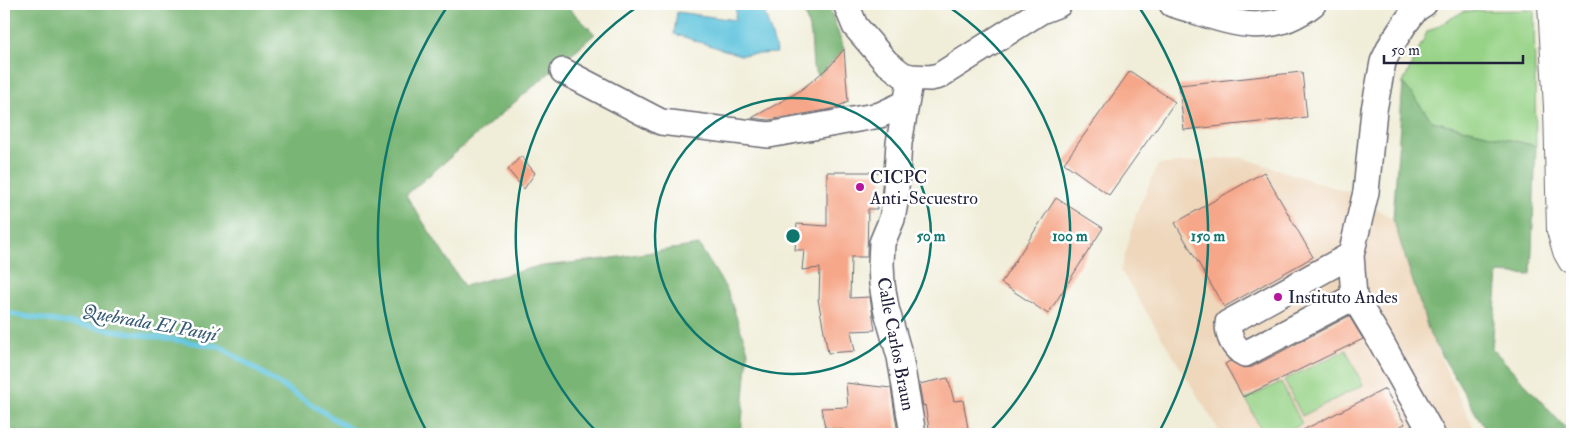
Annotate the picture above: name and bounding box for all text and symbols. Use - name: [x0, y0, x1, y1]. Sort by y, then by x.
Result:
- scale bar: [1384, 32, 1522, 64]
- text: 50 m: [1391, 41, 1420, 60]
- place label: CICPC Anti-Secuestro: [869, 166, 978, 210]
- marker: CICPC Anti-Secuestro: [854, 181, 866, 193]
- centre of rings: [784, 227, 802, 245]
- text: 50 m: [917, 227, 946, 246]
- text: 100 m: [1052, 227, 1088, 246]
- text: 150 m: [1191, 227, 1225, 246]
- street label: Calle Carlos Braun: [871, 275, 920, 413]
- place label: Instituto Andes: [1288, 286, 1398, 309]
- marker: Instituto Andes: [1272, 291, 1284, 303]
- water label: Quebrada El Paují: [81, 299, 222, 347]

